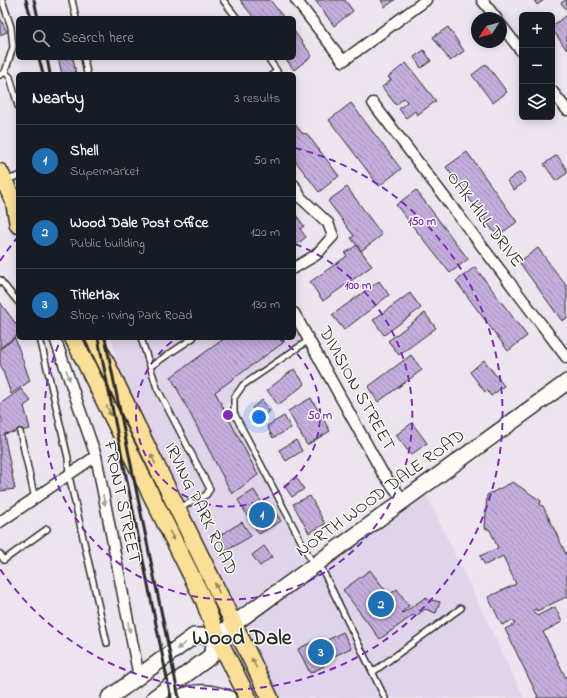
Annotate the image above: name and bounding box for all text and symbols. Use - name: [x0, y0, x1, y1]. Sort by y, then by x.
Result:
- north arrow: [471, 12, 507, 48]
- map controls: [519, 12, 555, 120]
- button: +: [519, 12, 555, 48]
- search box: [16, 16, 296, 60]
- icon: search: [30, 27, 52, 49]
- text: Search here: [62, 27, 134, 49]
- button: −: [519, 48, 555, 84]
- button: layers: [519, 84, 555, 120]
- text: Nearby: [32, 86, 84, 111]
- text: 3 results: [234, 89, 280, 108]
- text: Shell: [70, 140, 99, 162]
- text: 1: [43, 151, 47, 170]
- text: 50 m: [254, 151, 280, 170]
- text: Supermarket: [70, 162, 140, 181]
- street label: OAK HILL DRIVE: [439, 167, 529, 274]
- text: Wood Dale Post Office: [70, 212, 208, 234]
- text: 150 m: [408, 213, 437, 231]
- text: 2: [42, 223, 48, 242]
- text: 120 m: [250, 223, 280, 242]
- text: Public building: [70, 234, 145, 253]
- text: 100 m: [345, 277, 372, 295]
- text: TitleMax: [70, 284, 120, 306]
- text: 3: [42, 295, 48, 314]
- text: 130 m: [252, 295, 280, 314]
- text: Shop · Irving Park Road: [70, 306, 193, 325]
- street label: DIVISION STREET: [311, 321, 401, 456]
- one-way arrow: [65, 369, 71, 381]
- one-way arrow: [106, 405, 112, 416]
- your location: [249, 407, 269, 427]
- text: 50 m: [308, 407, 333, 425]
- centre of rings: [221, 408, 235, 422]
- street label: NORTH WOOD DALE ROAD: [291, 424, 471, 564]
- street label: FRONT STREET: [95, 437, 147, 566]
- street label: IRVING PARK ROAD: [157, 438, 243, 580]
- one-way arrow: [150, 453, 156, 464]
- one-way arrow: [102, 493, 108, 506]
- pin: 1: [249, 500, 275, 530]
- one-way arrow: [168, 531, 175, 542]
- one-way arrow: [214, 583, 220, 594]
- pin: 2: [368, 589, 394, 619]
- one-way arrow: [127, 621, 133, 633]
- district label: Wood Dale: [192, 623, 293, 655]
- pin: 3: [308, 637, 334, 667]
- one-way arrow: [176, 641, 187, 650]
- one-way arrow: [251, 657, 257, 668]

